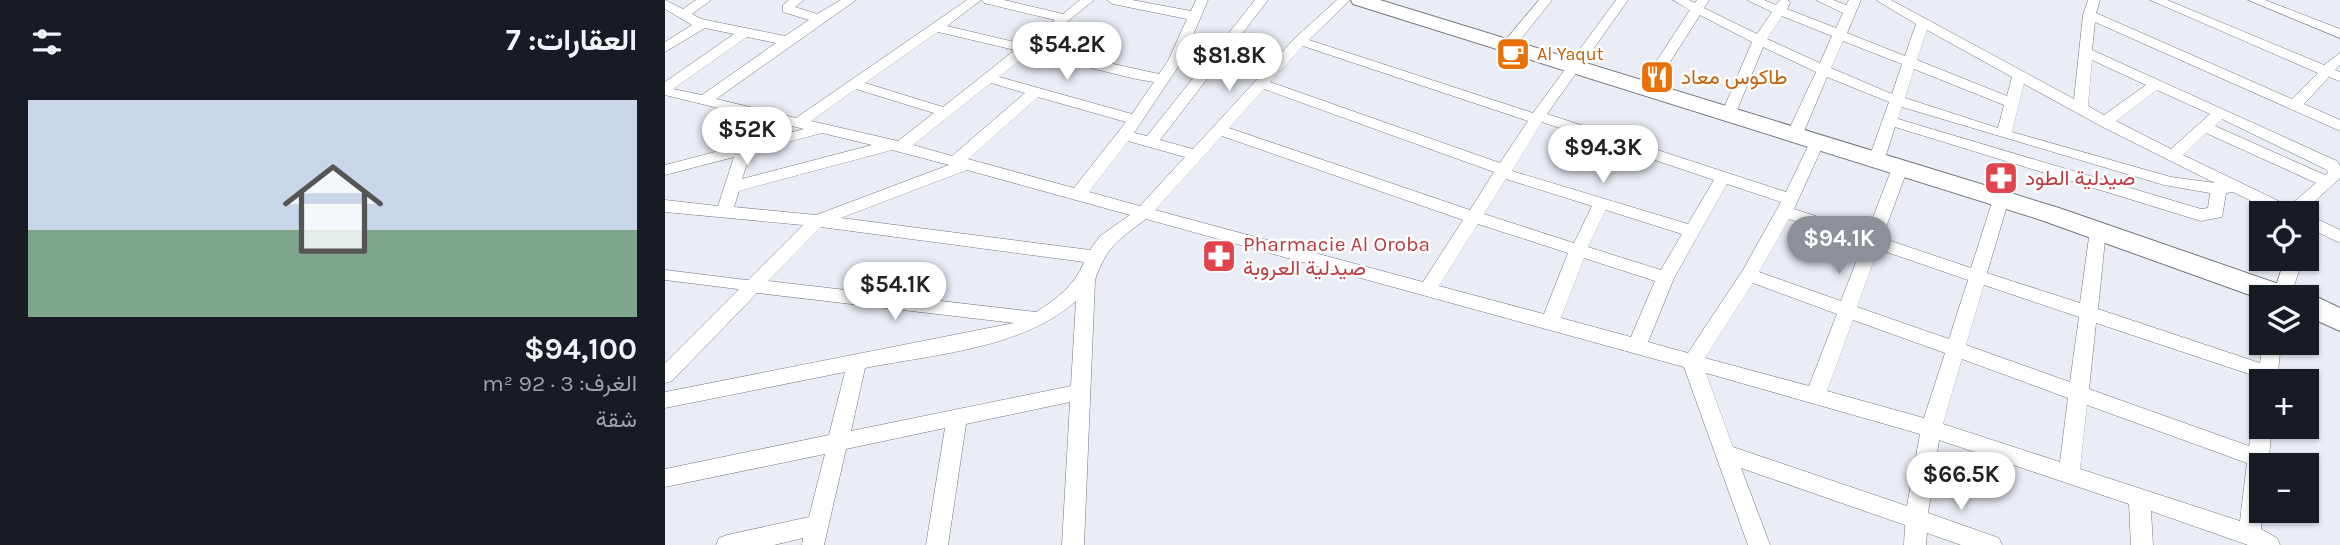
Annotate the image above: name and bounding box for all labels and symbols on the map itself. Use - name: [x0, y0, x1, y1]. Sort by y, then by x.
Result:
- pin: $54.2K: [1010, 22, 1124, 82]
- pin: $81.8K: [1172, 34, 1286, 93]
- cafe icon: Al Yaqut: [1494, 35, 1532, 73]
- place label: Al Yaqut: [1537, 43, 1604, 65]
- restaurant icon: طاكوس معاد: [1638, 58, 1676, 96]
- place label: طاكوس معاد: [1681, 65, 1787, 90]
- pin: $52K: [706, 108, 788, 167]
- pin: $94.3K: [1546, 125, 1660, 185]
- pharmacy icon: صيدلية الطود: [1982, 159, 2020, 197]
- place label: صيدلية الطود: [2025, 166, 2135, 191]
- pin: $94.1K: [1782, 216, 1896, 276]
- place label: Pharmacie Al Oroba صيدلية العروبة: [1243, 232, 1430, 281]
- pharmacy icon: Pharmacie Al Oroba صيدلية العروبة: [1200, 237, 1238, 275]
- pin: $54.1K: [838, 262, 952, 322]
- pin: $66.5K: [1904, 452, 2018, 512]

